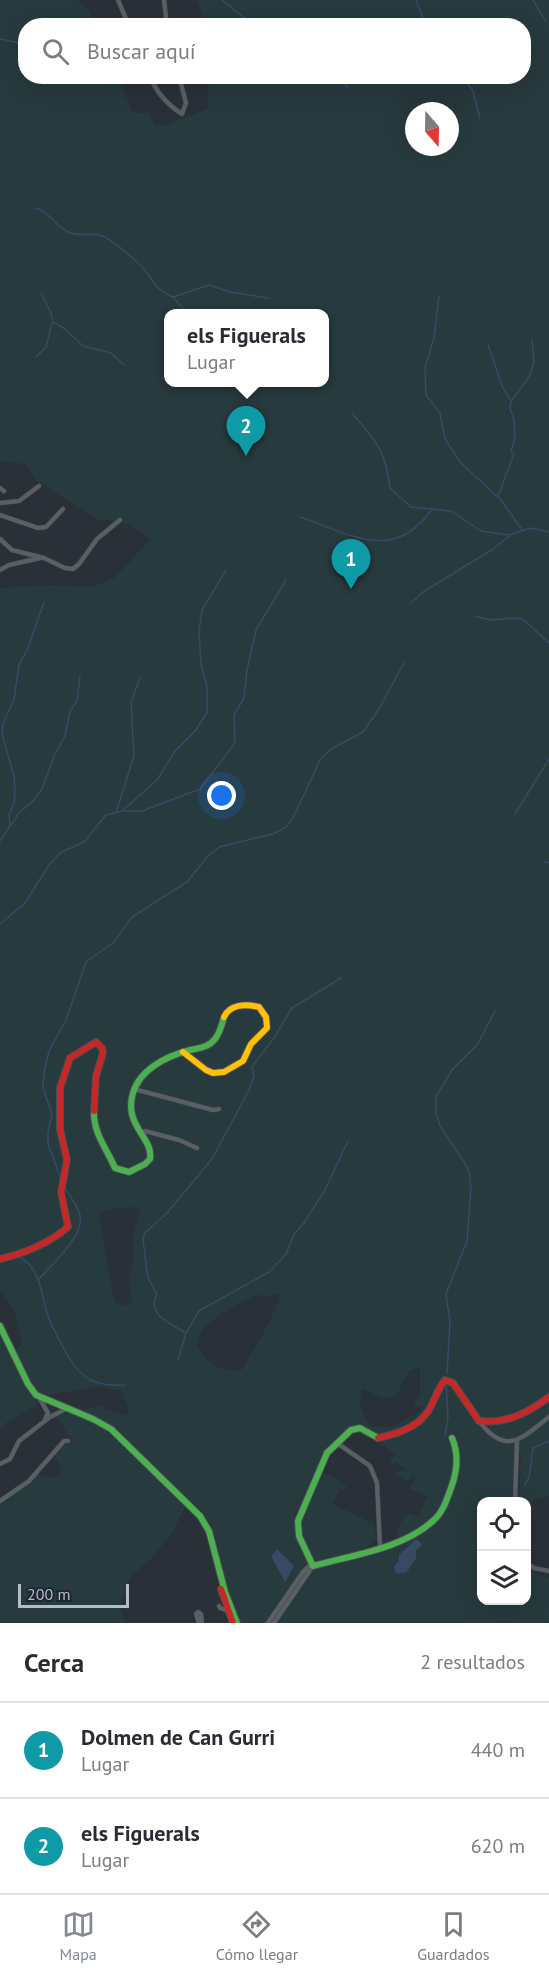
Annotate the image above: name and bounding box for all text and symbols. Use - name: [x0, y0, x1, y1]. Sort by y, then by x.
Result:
- search box: [18, 18, 531, 84]
- icon: search: [39, 35, 72, 68]
- text: Buscar aquí: [87, 37, 196, 65]
- north arrow: [405, 102, 459, 156]
- popup: [164, 309, 329, 387]
- text: els Figuerals: [187, 321, 306, 349]
- text: Lugar: [187, 349, 235, 375]
- pin: 2: [226, 406, 266, 456]
- pin: 1: [332, 540, 370, 589]
- your location: [207, 781, 236, 810]
- map controls: [477, 1497, 531, 1605]
- button: locate: [477, 1497, 531, 1551]
- button: layers: [477, 1551, 531, 1605]
- scale bar: [18, 1581, 129, 1608]
- text: 200 m: [27, 1584, 70, 1604]
- text: Cerca: [24, 1646, 84, 1679]
- text: 2 resultados: [420, 1649, 525, 1675]
- text: Dolmen de Can Gurri: [81, 1723, 275, 1751]
- text: 1: [38, 1737, 49, 1763]
- text: 440 m: [471, 1737, 525, 1763]
- text: Lugar: [81, 1751, 129, 1777]
- text: els Figuerals: [81, 1819, 200, 1847]
- text: 2: [38, 1833, 49, 1859]
- text: 620 m: [471, 1833, 525, 1859]
- text: Lugar: [81, 1847, 129, 1873]
- tab: Mapa: [60, 1908, 97, 1964]
- tab: Cómo llegar: [216, 1908, 298, 1964]
- tab: Guardados: [417, 1908, 489, 1964]

